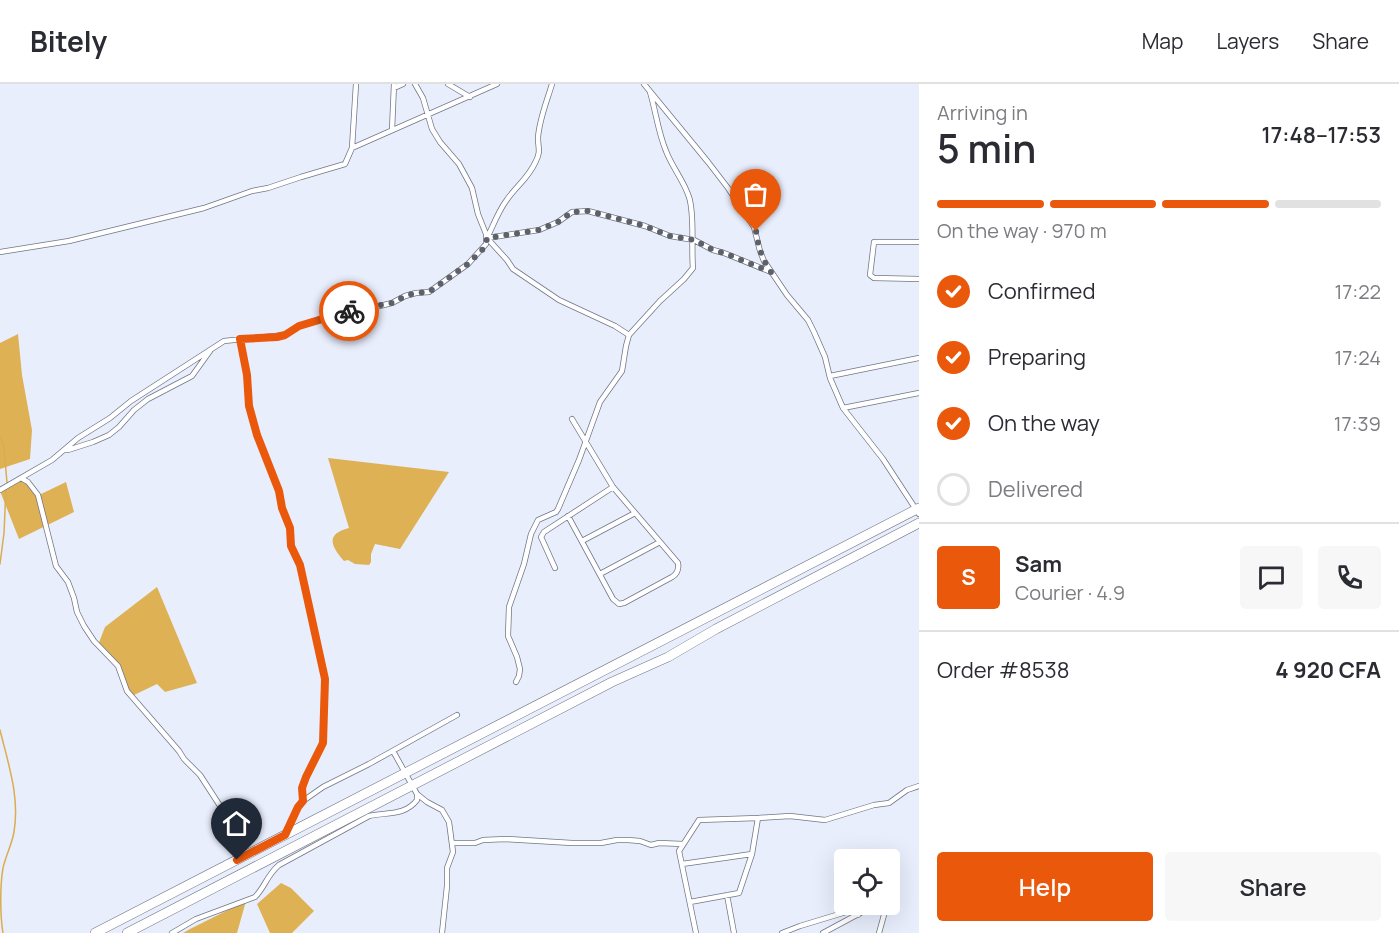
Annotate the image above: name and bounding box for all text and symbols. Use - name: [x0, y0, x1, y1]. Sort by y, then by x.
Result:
- text: Bitely: [30, 22, 107, 60]
- text: Map: [1142, 27, 1183, 55]
- text: Layers: [1216, 27, 1279, 55]
- text: Share: [1312, 27, 1369, 55]
- text: Arriving in: [937, 99, 1028, 126]
- text: 17:48–17:53: [1261, 120, 1381, 150]
- text: 5 min: [937, 121, 1036, 175]
- pin: [730, 169, 781, 231]
- icon: bag: [739, 178, 772, 211]
- text: On the way · 970 m: [937, 217, 1107, 244]
- icon: check: [937, 275, 970, 308]
- text: Confirmed: [988, 276, 1096, 306]
- text: 17:22: [1334, 278, 1381, 305]
- courier: [319, 281, 379, 341]
- icon: bike: [333, 295, 366, 328]
- icon: check: [937, 341, 970, 374]
- text: Preparing: [988, 342, 1086, 372]
- text: 17:24: [1334, 344, 1381, 371]
- icon: check: [937, 407, 970, 440]
- text: On the way: [988, 408, 1100, 438]
- text: 17:39: [1334, 410, 1381, 437]
- text: Delivered: [988, 474, 1083, 504]
- button: chat: [1240, 546, 1303, 609]
- button: phone: [1318, 546, 1381, 609]
- text: Sam: [1015, 549, 1062, 579]
- text: S: [961, 562, 976, 592]
- text: Courier · 4.9: [1015, 579, 1125, 606]
- text: Order #8538: [937, 655, 1070, 685]
- text: 4 920 CFA: [1275, 655, 1381, 685]
- pin: [211, 798, 262, 860]
- icon: home: [220, 807, 253, 840]
- map controls: [834, 849, 900, 915]
- button: locate: [834, 849, 900, 915]
- button: Help: [937, 852, 1153, 921]
- button: Share: [1165, 852, 1381, 921]

